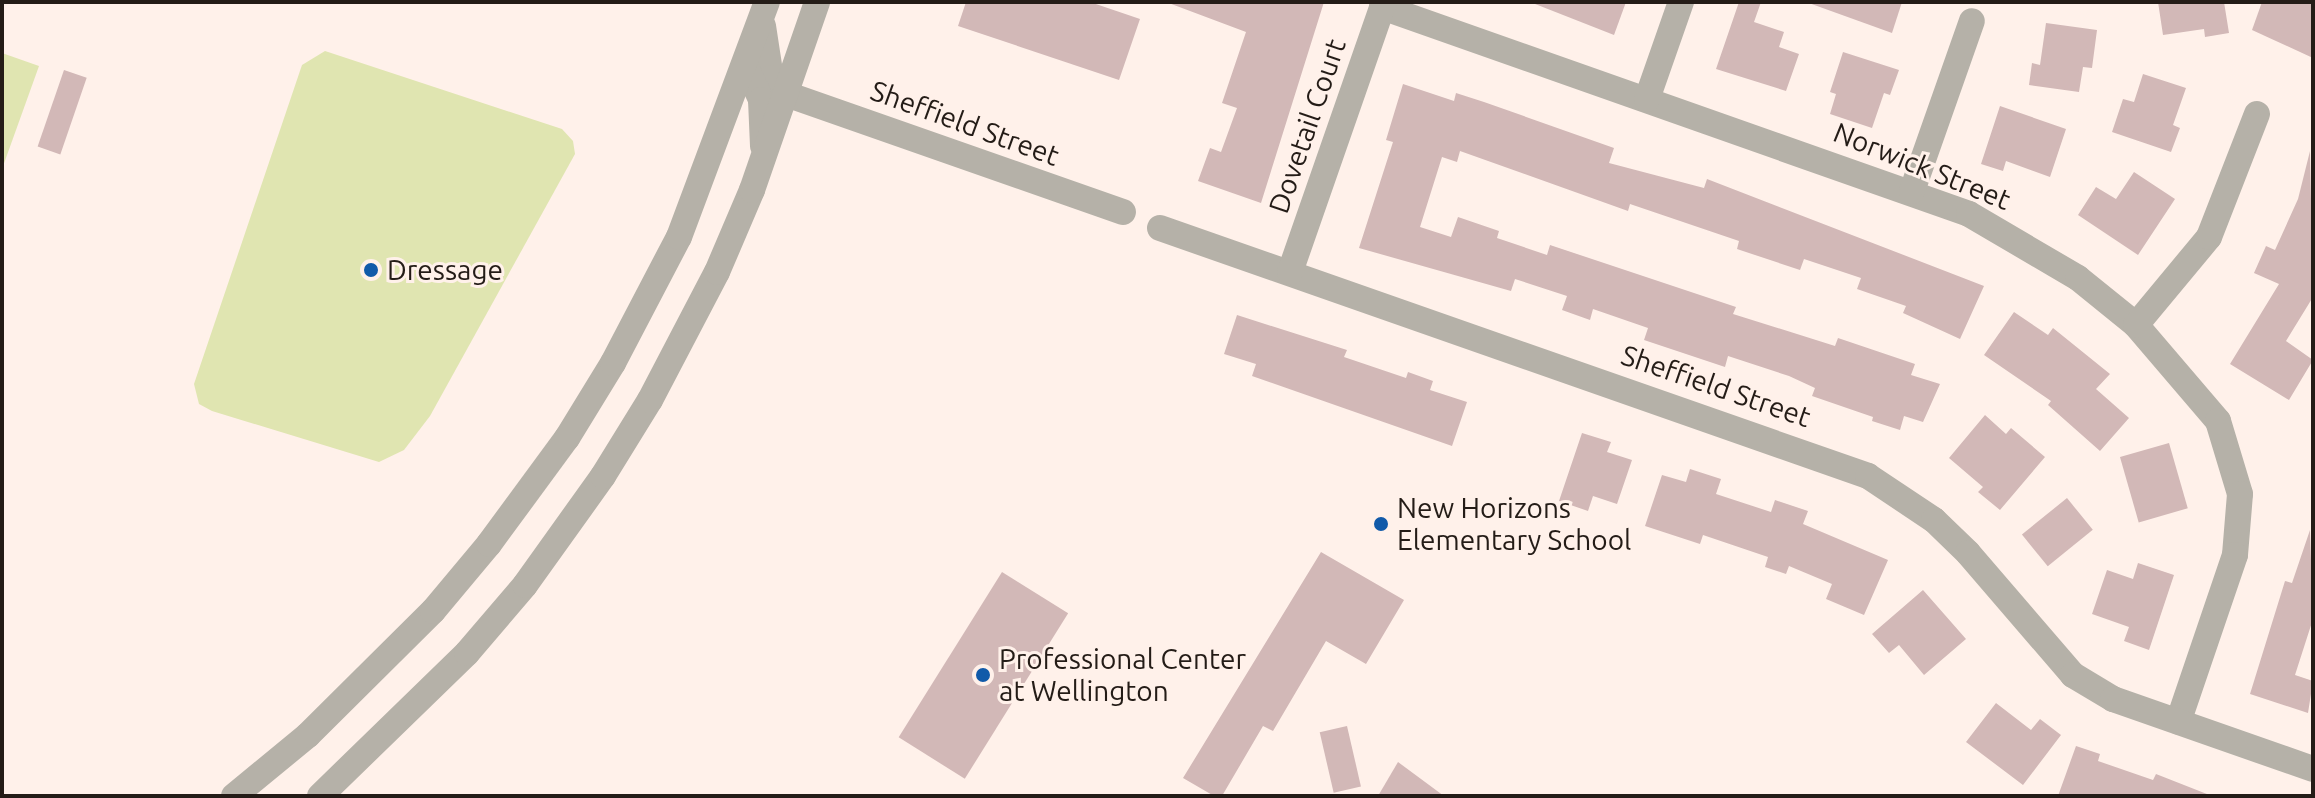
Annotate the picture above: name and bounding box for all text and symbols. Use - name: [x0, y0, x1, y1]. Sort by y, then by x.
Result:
- street label: Dovetail Court: [1261, 34, 1353, 218]
- street label: Sheffield Street: [866, 73, 1064, 173]
- street label: Norwick Street: [1829, 115, 2015, 217]
- place label: Dressage: [387, 253, 503, 287]
- marker: Dressage: [362, 261, 380, 279]
- street label: Sheffield Street: [1617, 338, 1815, 434]
- place label: New Horizons Elementary School: [1397, 491, 1631, 557]
- marker: New Horizons Elementary School: [1372, 515, 1390, 533]
- place label: Professional Center at Wellington: [999, 642, 1246, 708]
- marker: Professional Center at Wellington: [974, 666, 992, 684]

